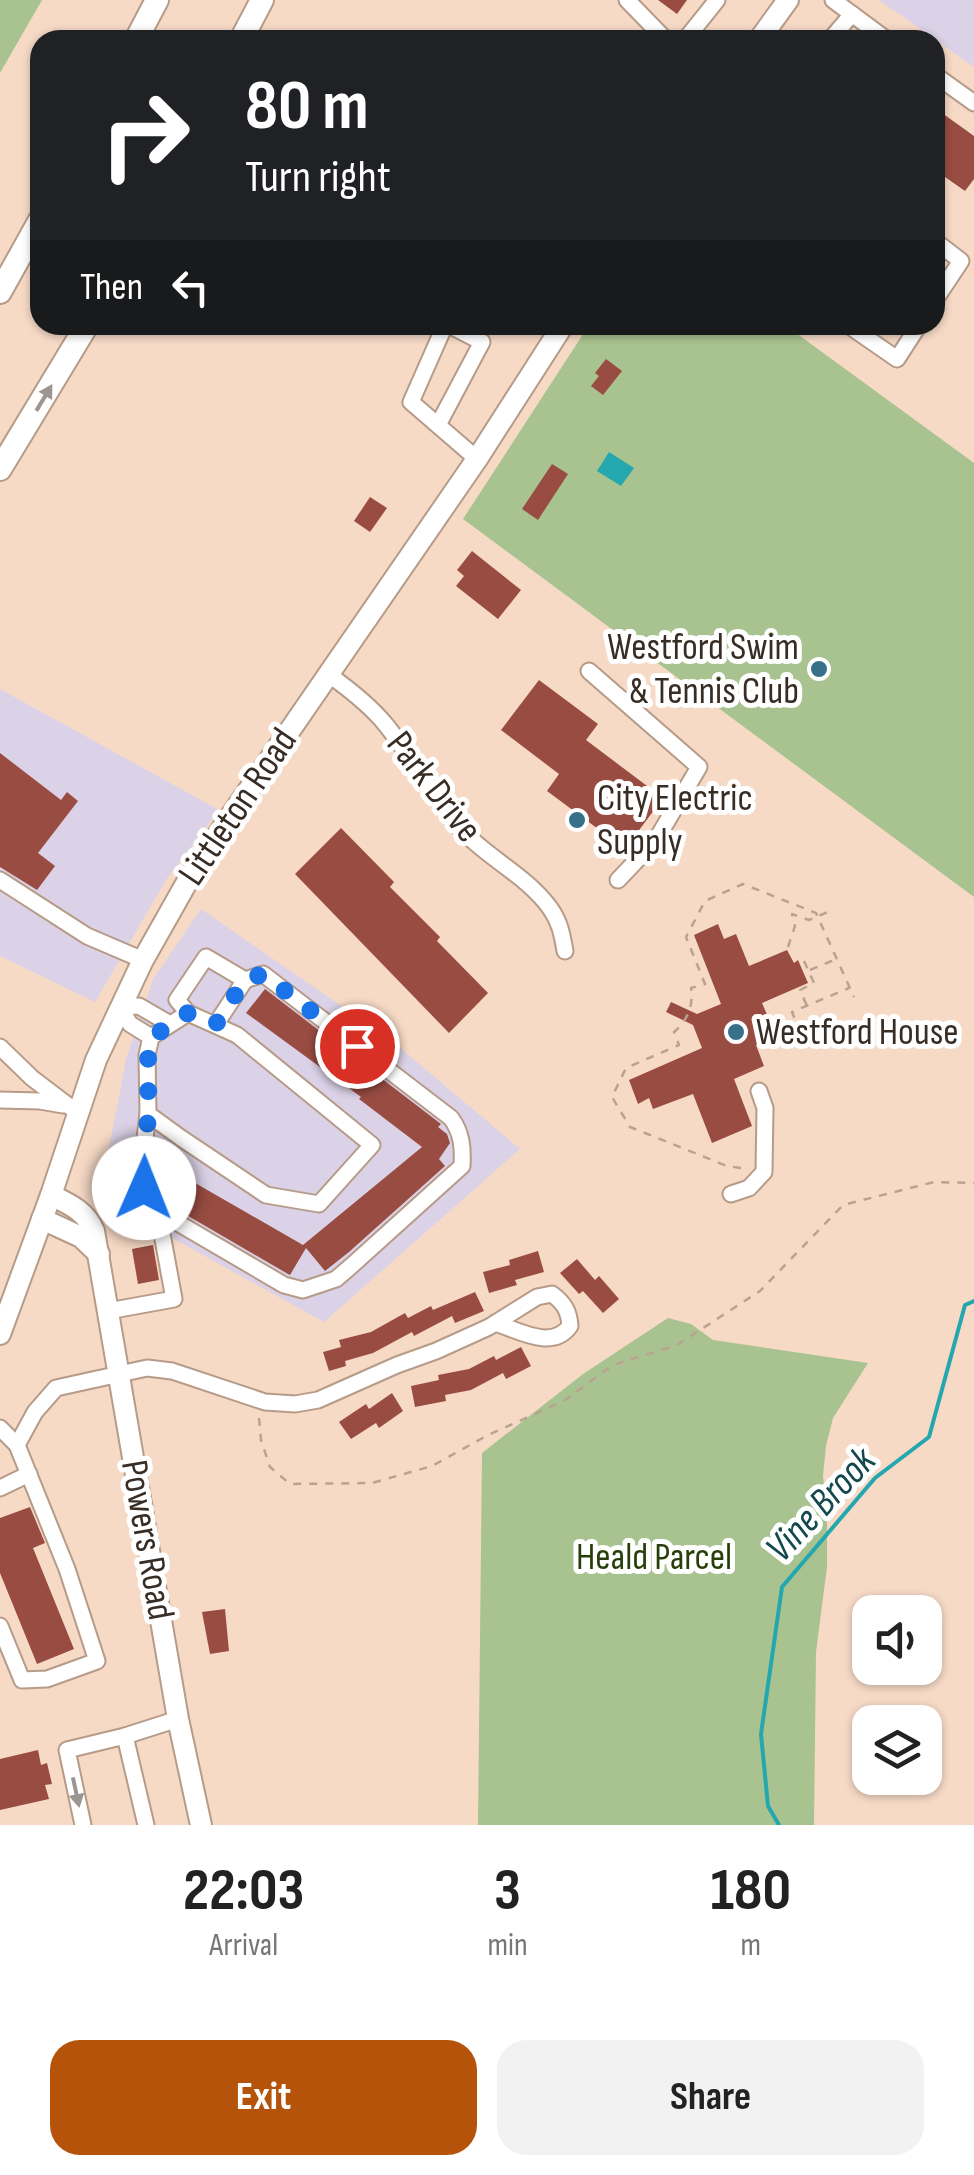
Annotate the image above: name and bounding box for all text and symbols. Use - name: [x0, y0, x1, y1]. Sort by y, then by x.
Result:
- text: 80 m: [245, 65, 369, 149]
- icon: right: [80, 70, 210, 200]
- text: Turn right: [245, 150, 391, 205]
- icon: left: [163, 260, 218, 315]
- text: Then: [80, 265, 143, 310]
- one-way arrow: [35, 384, 53, 412]
- place label: Westford Swim & Tennis Club: [607, 625, 799, 714]
- marker: Westford Swim & Tennis Club: [808, 658, 830, 680]
- street label: Littleton Road: [169, 720, 307, 894]
- street label: Park Drive: [377, 723, 491, 851]
- place label: City Electric Supply: [597, 776, 753, 865]
- marker: City Electric Supply: [566, 809, 588, 831]
- pin: [315, 1004, 400, 1089]
- place label: Westford House: [756, 1010, 959, 1055]
- icon: arrive: [330, 1019, 385, 1074]
- marker: Westford House: [725, 1021, 747, 1043]
- position arrow: [92, 1136, 196, 1240]
- water label: Vine Brook: [756, 1437, 887, 1572]
- street label: Powers Road: [111, 1457, 183, 1623]
- park label: Heald Parcel: [576, 1535, 732, 1580]
- map controls: [852, 1595, 942, 1795]
- button: sound: [852, 1595, 942, 1685]
- button: layers: [852, 1705, 942, 1795]
- one-way arrow: [69, 1777, 84, 1808]
- text: 22:03: [183, 1855, 304, 1927]
- text: 3: [494, 1855, 521, 1927]
- text: 180: [711, 1855, 791, 1927]
- text: Arrival: [209, 1926, 278, 1965]
- text: min: [487, 1926, 528, 1965]
- text: m: [741, 1926, 761, 1965]
- button: Exit: [50, 2040, 477, 2155]
- button: Share: [497, 2040, 924, 2155]

